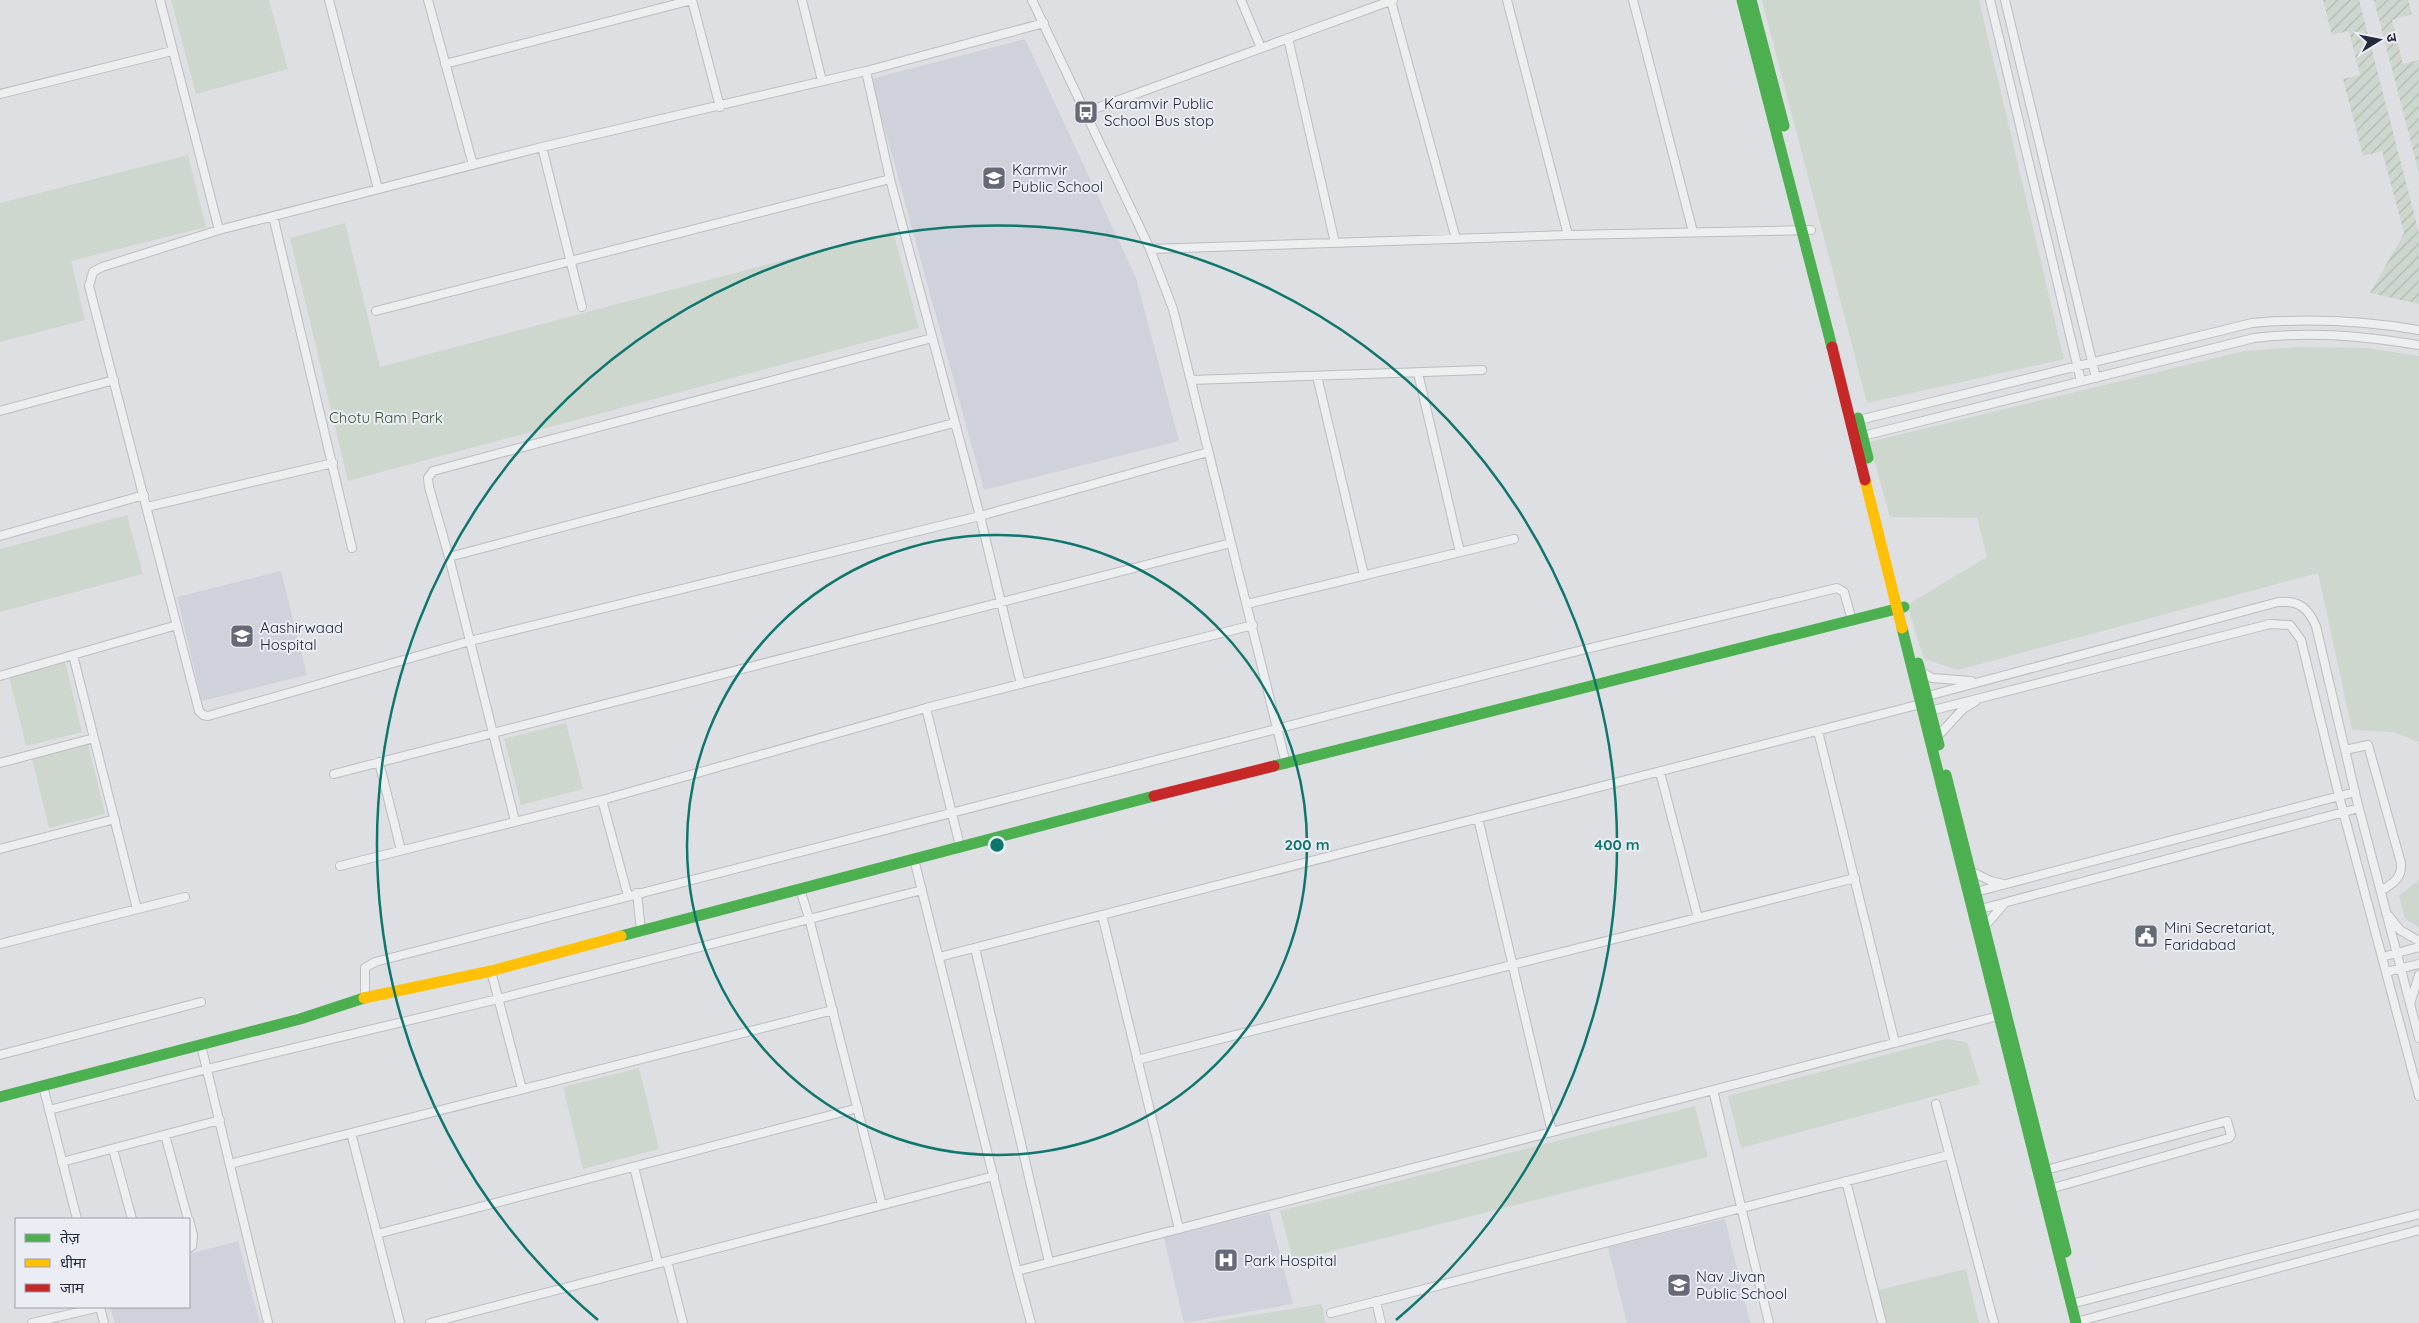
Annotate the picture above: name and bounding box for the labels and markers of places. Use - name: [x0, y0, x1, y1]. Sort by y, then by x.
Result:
- place label: Karamvir Public School Bus stop: [1104, 94, 1214, 130]
- bus stop icon: Karamvir Public School Bus stop: [1073, 99, 1099, 125]
- place label: Karmvir Public School: [1012, 160, 1103, 196]
- school or university icon: Karmvir Public School: [981, 165, 1007, 191]
- place label: Aashirwaad Hospital: [260, 618, 343, 654]
- school or university icon: Aashirwaad Hospital: [229, 623, 255, 649]
- centre of rings: [988, 836, 1006, 854]
- place label: Mini Secretariat, Faridabad: [2164, 918, 2275, 954]
- public building icon: Mini Secretariat, Faridabad: [2133, 923, 2159, 949]
- hospital icon: Park Hospital: [1213, 1247, 1239, 1273]
- place label: Park Hospital: [1244, 1251, 1337, 1270]
- place label: Nav Jivan Public School: [1696, 1267, 1787, 1303]
- school or university icon: Nav Jivan Public School: [1666, 1272, 1692, 1298]

